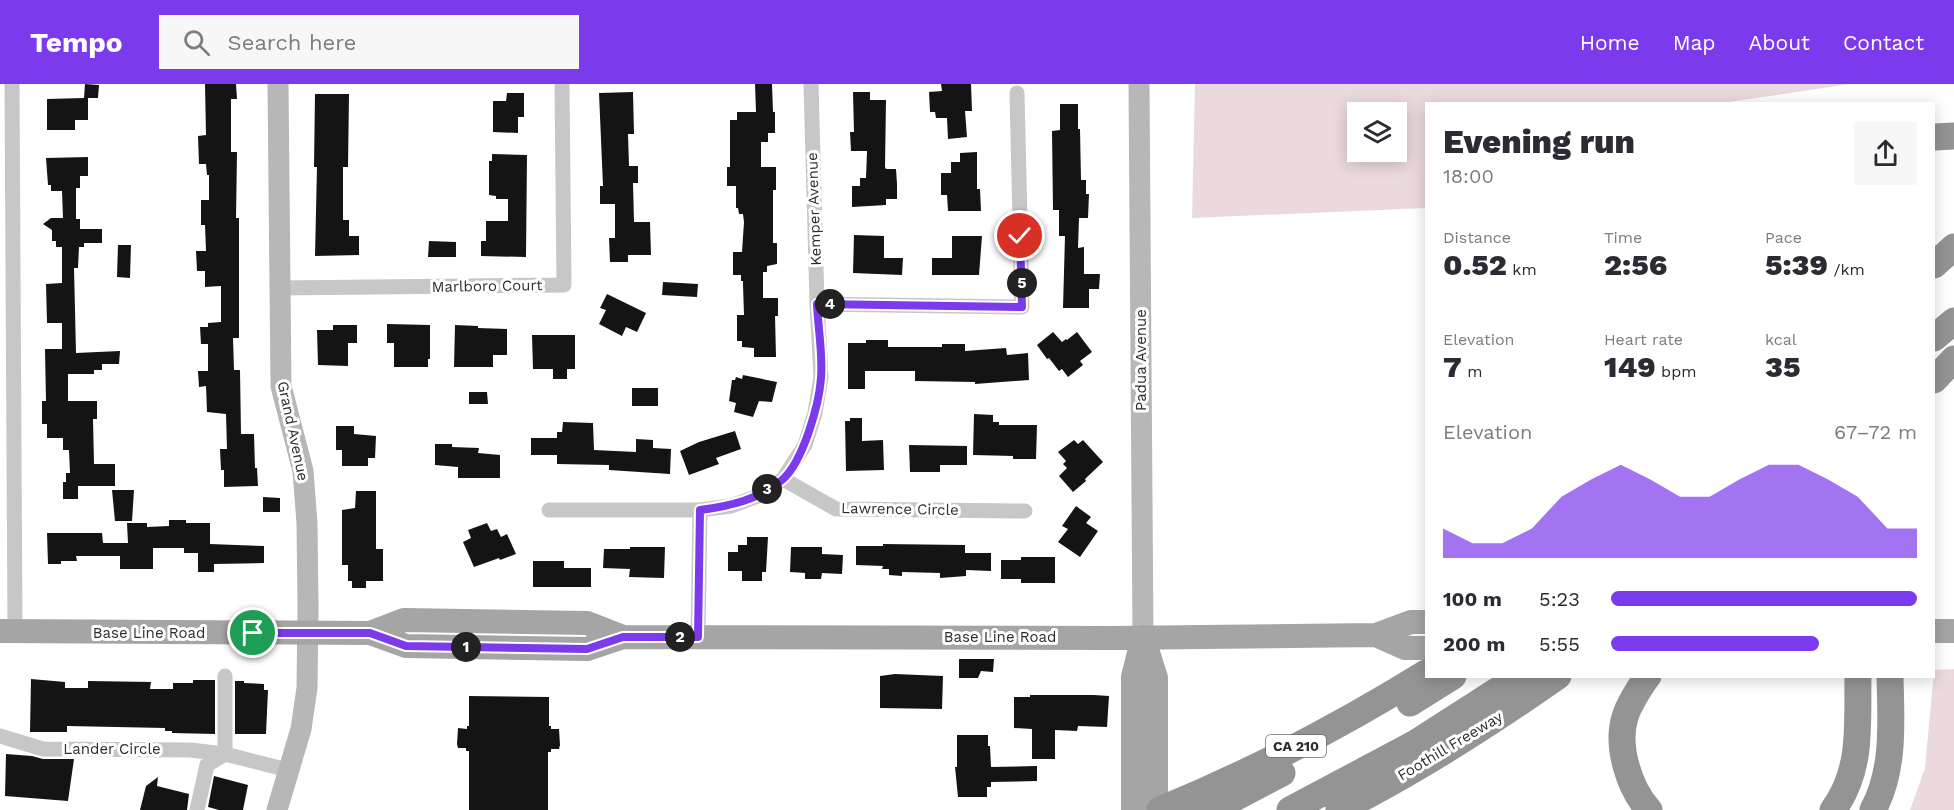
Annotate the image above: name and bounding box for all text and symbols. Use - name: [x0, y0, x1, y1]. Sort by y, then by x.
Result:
- search box: [159, 15, 579, 69]
- text: Tempo: [30, 26, 123, 59]
- icon: search: [180, 26, 213, 59]
- text: Search here: [228, 30, 357, 55]
- text: Home: [1580, 30, 1640, 55]
- text: Map: [1673, 30, 1716, 55]
- text: About: [1749, 30, 1810, 55]
- text: Contact: [1843, 30, 1924, 55]
- map controls: [1347, 102, 1407, 162]
- button: layers: [1347, 102, 1407, 162]
- text: Evening run: [1443, 122, 1635, 161]
- button: share: [1854, 122, 1917, 185]
- street label: Kemper Avenue: [803, 152, 825, 266]
- text: 18:00: [1443, 164, 1494, 188]
- pin: [994, 210, 1045, 261]
- icon: check: [1003, 219, 1036, 252]
- text: Distance: [1443, 228, 1511, 247]
- text: Time: [1604, 228, 1642, 247]
- text: Pace: [1765, 228, 1802, 247]
- text: 0.52: [1443, 247, 1507, 282]
- text: 2:56: [1604, 247, 1667, 282]
- text: 5:39: [1765, 247, 1828, 282]
- text: km: [1507, 260, 1537, 279]
- text: /km: [1828, 260, 1865, 279]
- pin: 5: [1007, 268, 1037, 298]
- text: 5: [1017, 273, 1027, 292]
- street label: Marlboro Court: [431, 276, 543, 296]
- pin: 4: [815, 289, 845, 319]
- text: 4: [825, 294, 835, 313]
- street label: Padua Avenue: [1132, 309, 1150, 411]
- text: Elevation: [1443, 330, 1514, 349]
- text: Heart rate: [1604, 330, 1683, 349]
- text: kcal: [1765, 330, 1797, 349]
- text: 7: [1443, 349, 1462, 384]
- text: 149: [1604, 349, 1656, 384]
- text: 35: [1765, 349, 1800, 384]
- text: m: [1462, 362, 1482, 381]
- text: bpm: [1656, 362, 1696, 381]
- street label: Grand Avenue: [274, 379, 312, 483]
- text: Elevation: [1443, 420, 1532, 444]
- text: 67–72 m: [1834, 420, 1917, 444]
- pin: 3: [752, 474, 782, 504]
- text: 3: [762, 479, 772, 498]
- street label: Lawrence Circle: [841, 499, 959, 519]
- text: 100 m: [1443, 587, 1502, 611]
- text: 5:23: [1539, 587, 1580, 611]
- pin: [227, 607, 278, 658]
- icon: arrive: [236, 616, 269, 649]
- pin: 2: [665, 622, 695, 652]
- street label: Base Line Road: [93, 624, 205, 642]
- text: 2: [675, 627, 685, 646]
- street label: Base Line Road: [944, 628, 1056, 646]
- pin: 1: [451, 632, 481, 662]
- text: 200 m: [1443, 632, 1505, 656]
- text: 5:55: [1539, 632, 1580, 656]
- text: 1: [463, 637, 469, 656]
- street label: Foothill Freeway: [1394, 707, 1506, 784]
- road number: CA 210: [1266, 735, 1326, 757]
- street label: Lander Circle: [63, 740, 161, 758]

